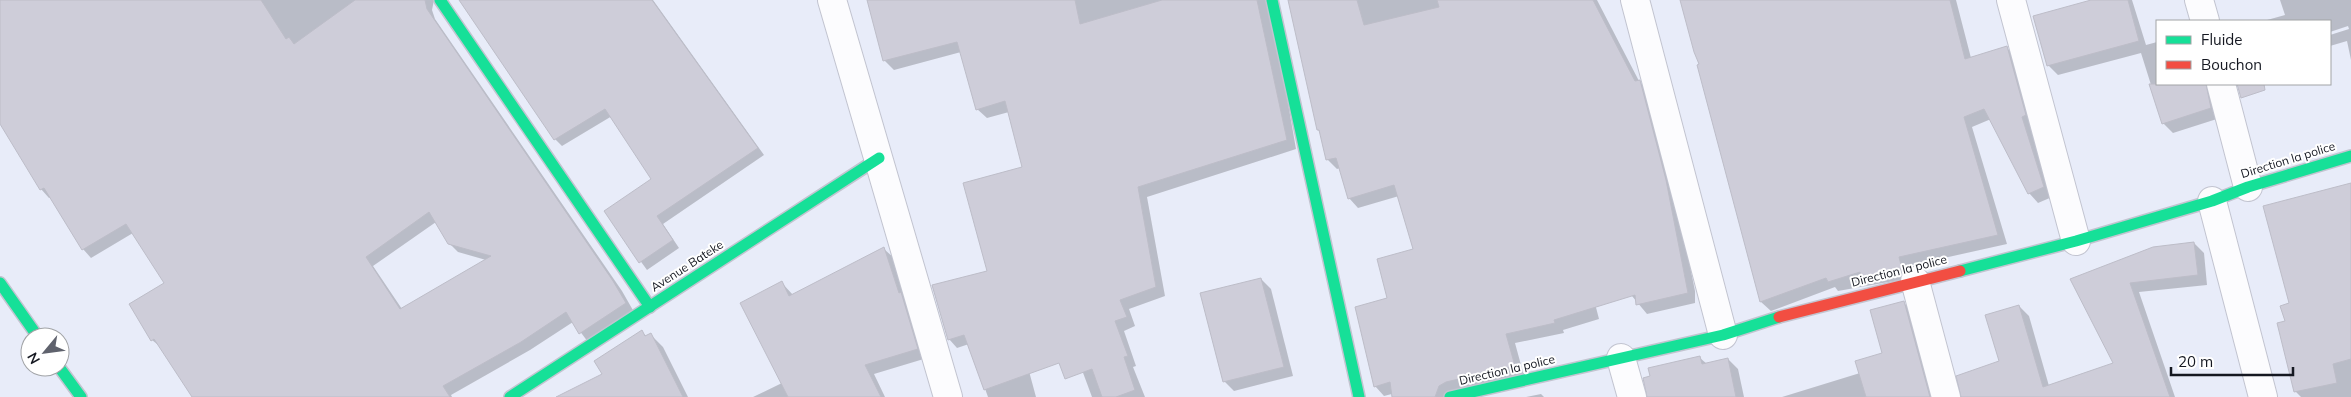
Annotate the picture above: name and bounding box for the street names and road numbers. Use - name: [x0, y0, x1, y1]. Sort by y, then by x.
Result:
- street label: Direction la police: [2239, 138, 2337, 181]
- street label: Avenue Bateke: [648, 237, 726, 295]
- street label: Direction la police: [1850, 251, 1948, 290]
- street label: Direction la police: [1457, 351, 1556, 388]

